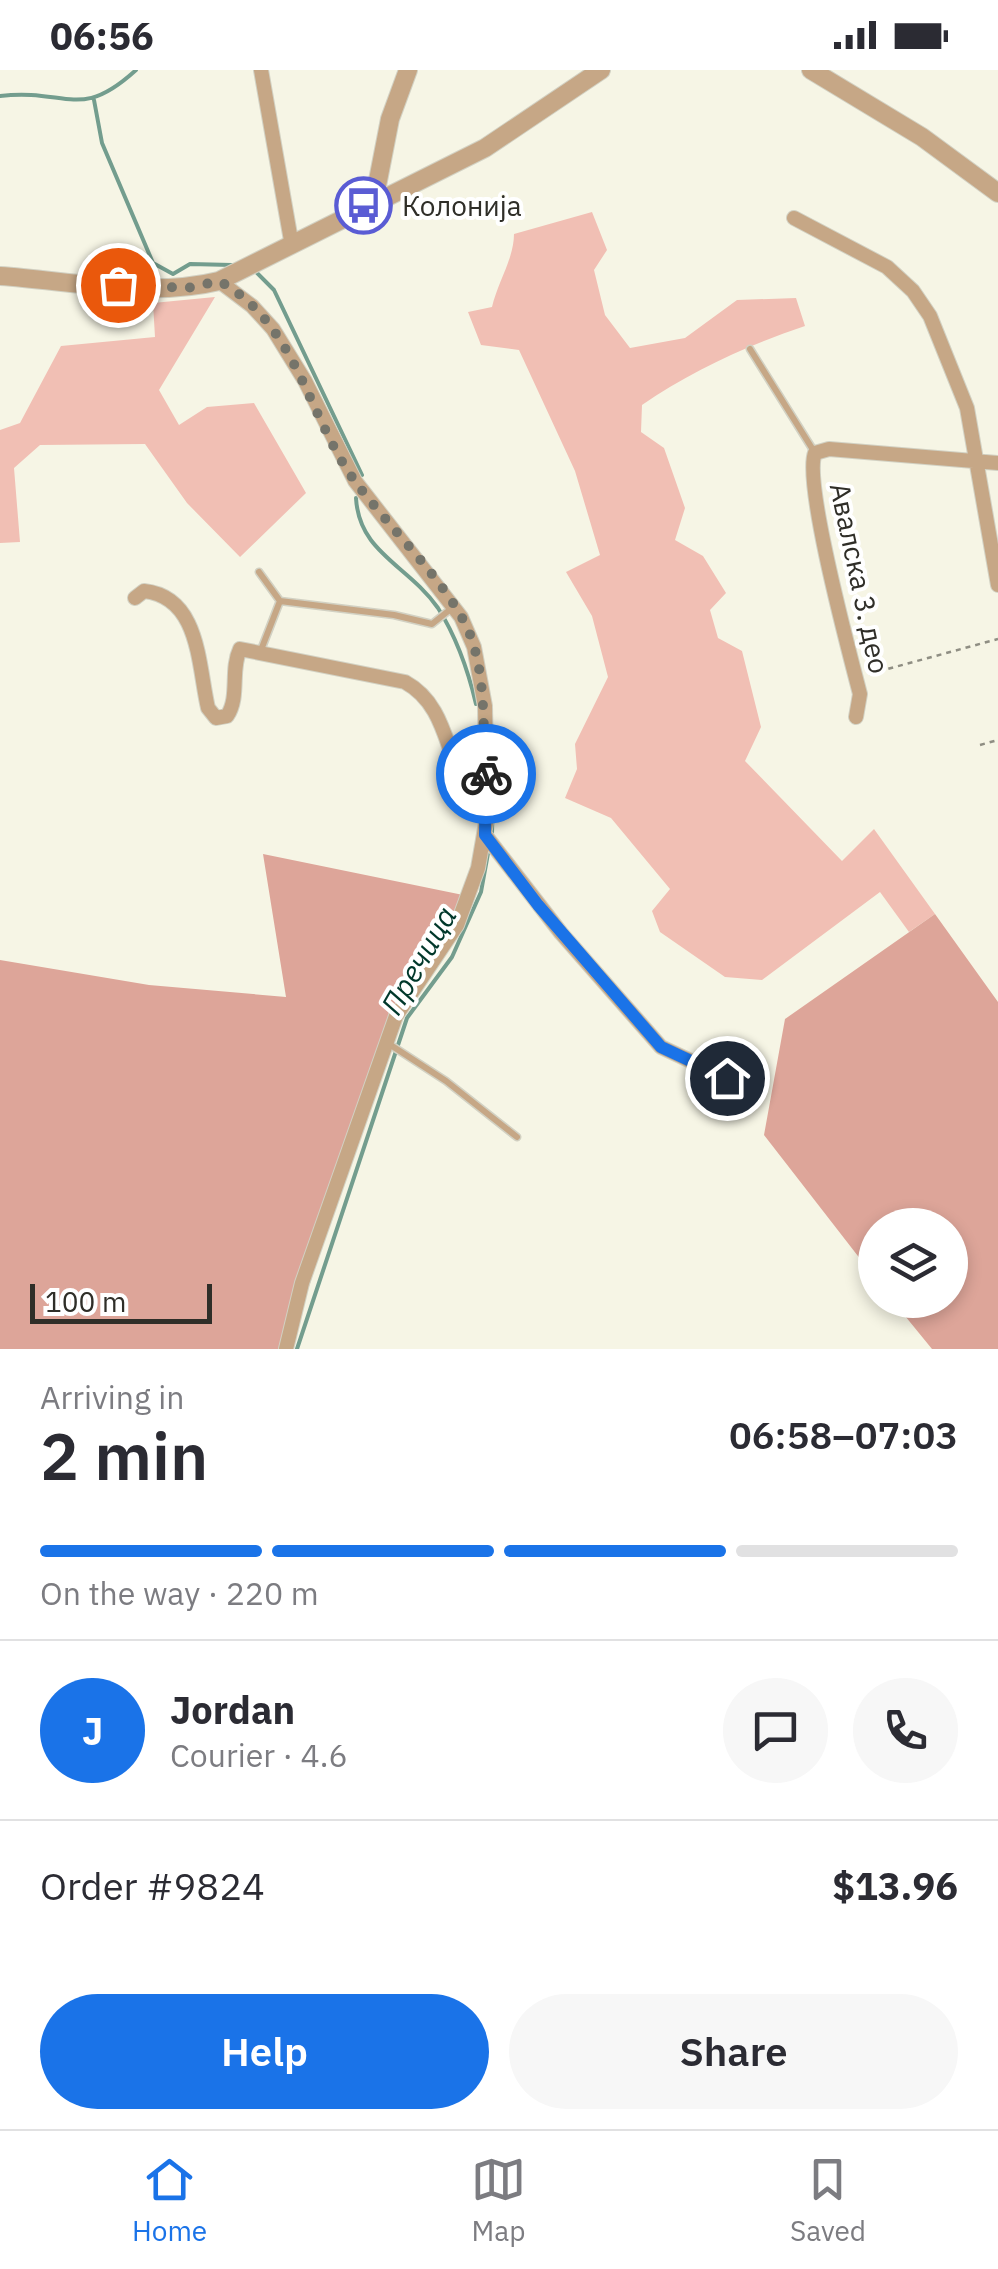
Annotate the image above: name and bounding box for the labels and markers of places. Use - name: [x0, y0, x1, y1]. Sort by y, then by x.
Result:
- bus stop icon: Колонија: [333, 175, 393, 235]
- place label: Колонија: [402, 187, 522, 224]
- pin: [76, 243, 161, 328]
- pin: [685, 1036, 770, 1121]

